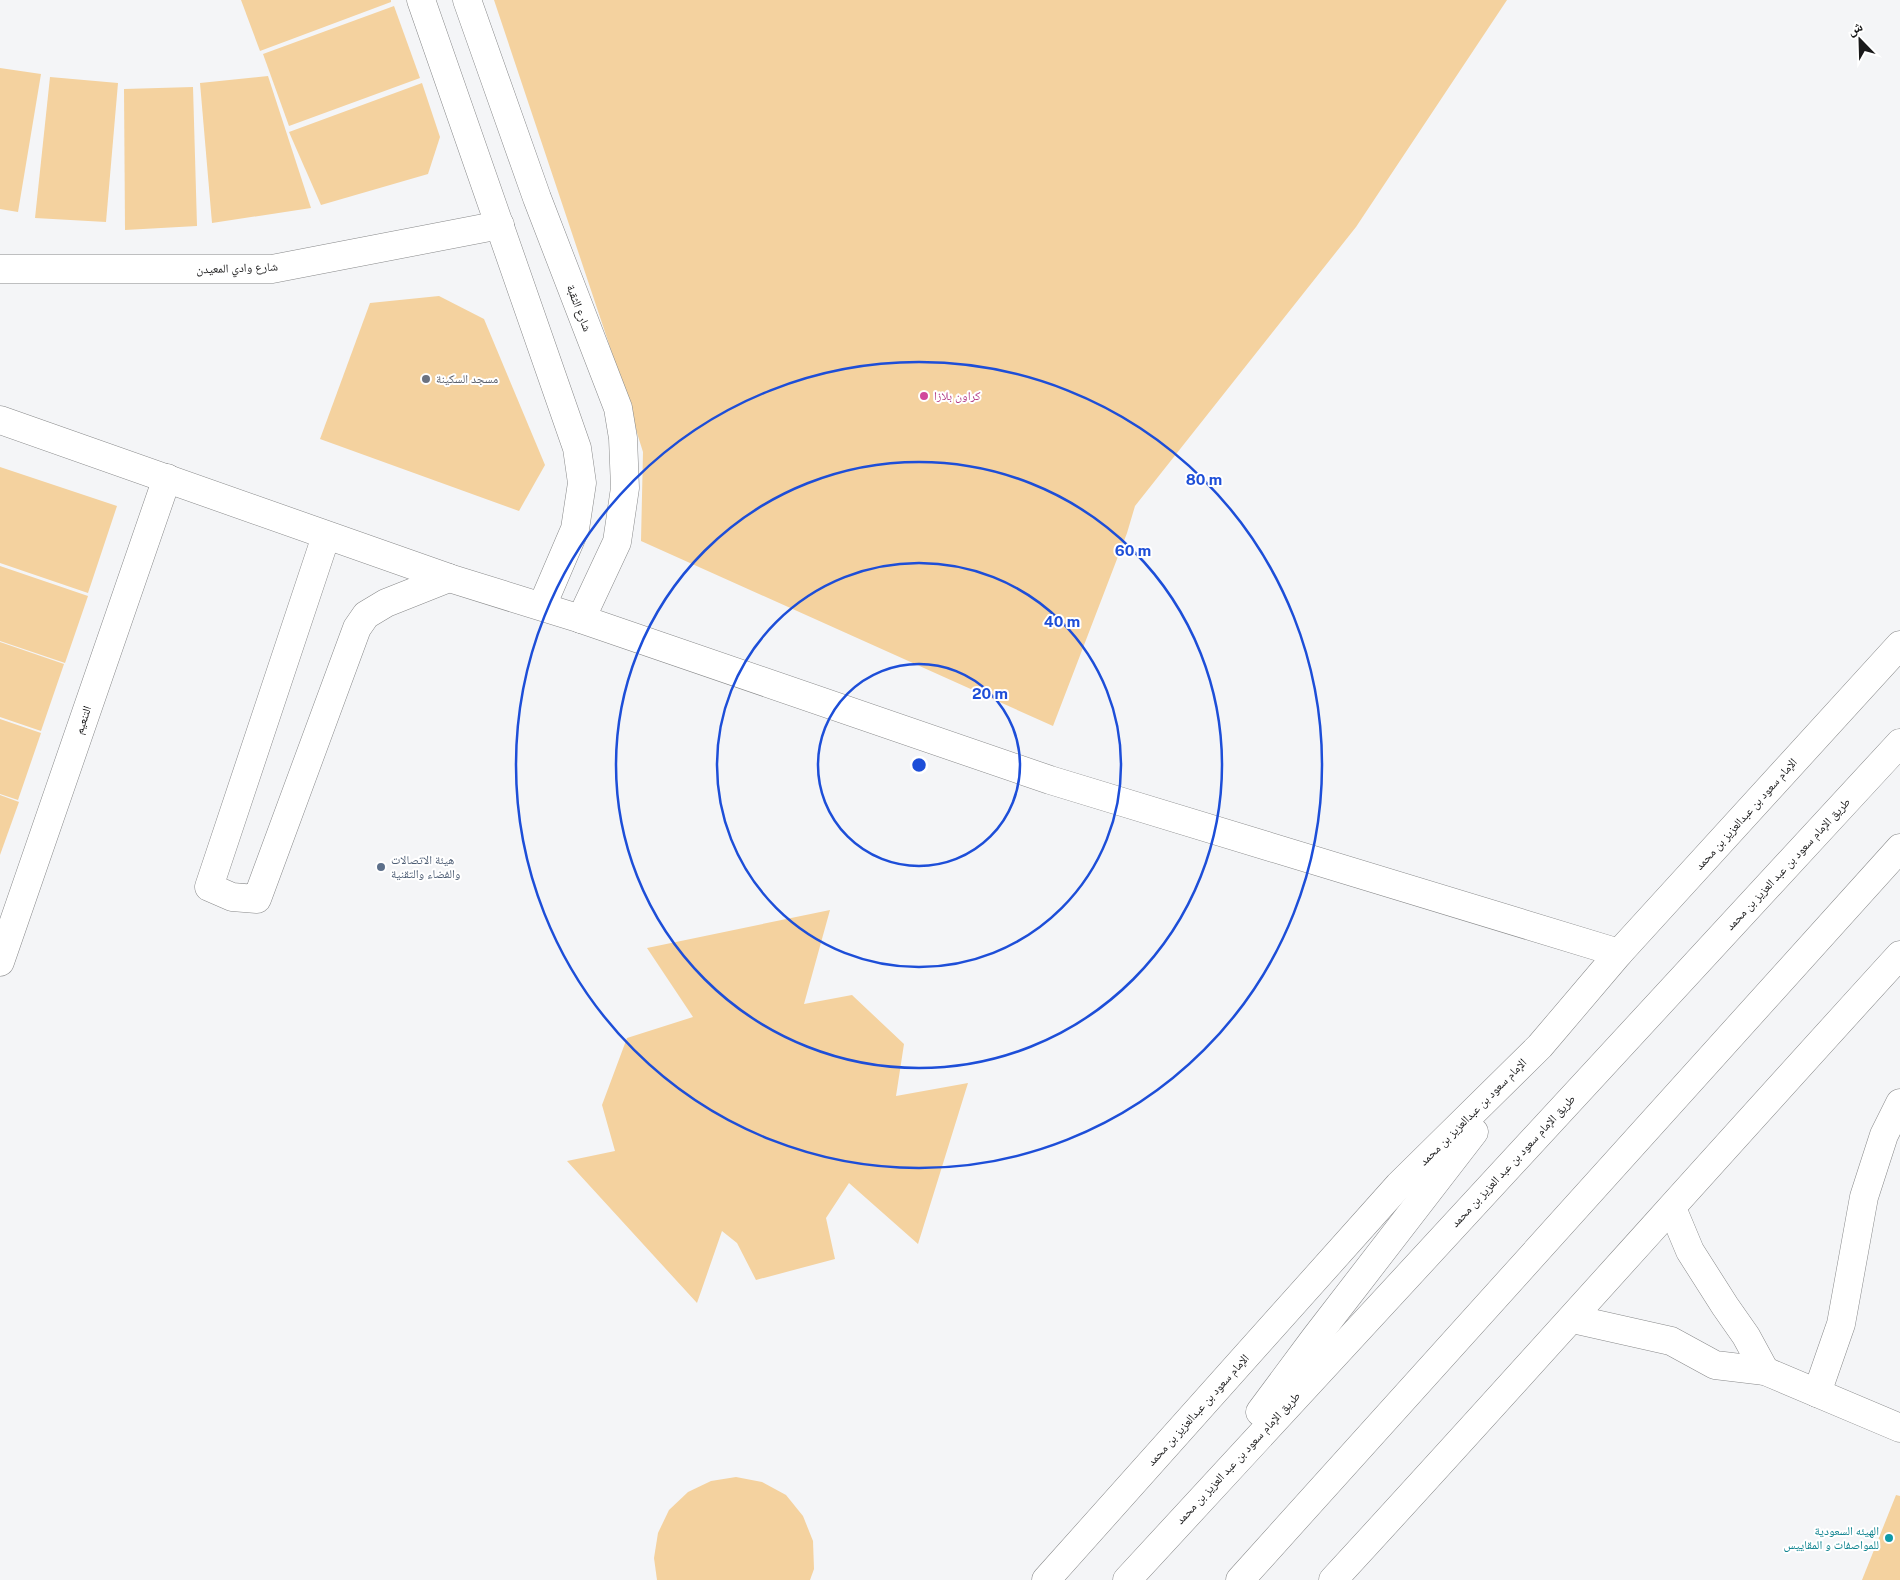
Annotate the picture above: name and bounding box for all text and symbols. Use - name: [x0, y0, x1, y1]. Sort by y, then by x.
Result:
- north arrow: [1835, 15, 1885, 65]
- text: ش: [1845, 18, 1865, 39]
- street label: شارع وادي المعيدن: [196, 260, 278, 279]
- street label: شارع الثقبة: [563, 283, 594, 334]
- place label: مسجد السكينة: [436, 372, 498, 386]
- marker: مسجد السكينة: [420, 373, 432, 385]
- place label: كراون بلازا: [934, 389, 980, 403]
- marker: كراون بلازا: [918, 390, 930, 402]
- text: 80 m: [1186, 471, 1222, 488]
- text: 60 m: [1115, 542, 1151, 559]
- text: 40 m: [1044, 613, 1080, 630]
- text: 20 m: [972, 685, 1008, 702]
- street label: التنعيم: [72, 704, 95, 736]
- street label: الإمام سعود بن عبدالعزيز بن محمد: [1692, 755, 1801, 873]
- centre of rings: [910, 756, 928, 774]
- street label: طريق الإمام سعود بن عبد العزيز بن محمد: [1723, 795, 1854, 934]
- place label: هيئة الاتصالات والفضاء والتقنية: [391, 853, 460, 881]
- marker: هيئة الاتصالات والفضاء والتقنية: [375, 861, 387, 873]
- street label: الإمام سعود بن عبدالعزيز بن محمد: [1417, 1055, 1530, 1169]
- street label: طريق الإمام سعود بن عبد العزيز بن محمد: [1448, 1092, 1579, 1231]
- street label: الإمام سعود بن عبدالعزيز بن محمد: [1144, 1351, 1253, 1469]
- street label: طريق الإمام سعود بن عبد العزيز بن محمد: [1173, 1389, 1304, 1528]
- place label: الهيئه السعودية للمواصفات و المقاييس: [1784, 1524, 1879, 1552]
- marker: الهيئه السعودية للمواصفات و المقاييس: [1883, 1532, 1895, 1544]

